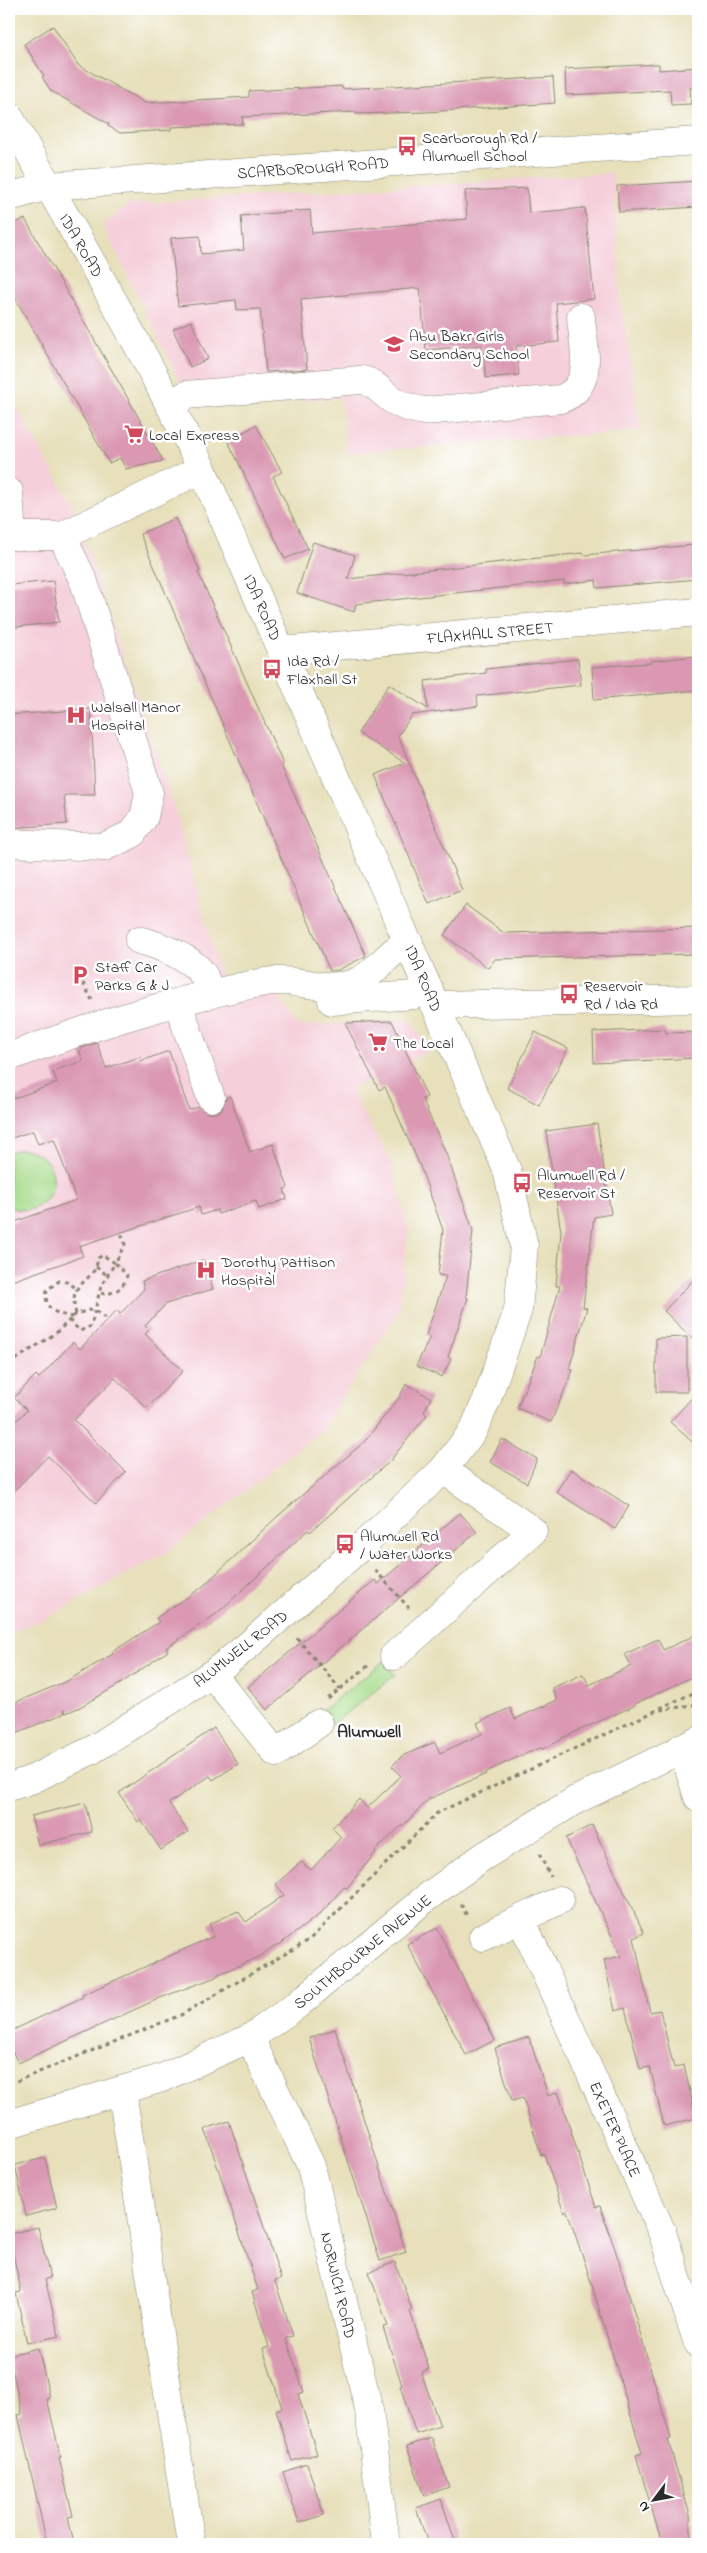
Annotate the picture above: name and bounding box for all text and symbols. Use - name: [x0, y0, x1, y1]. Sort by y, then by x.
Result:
- place label: Scarborough Rd / Alumwell School: [422, 127, 537, 169]
- bus stop icon: Scarborough Rd / Alumwell School: [396, 135, 418, 157]
- street label: SCARBOROUGH ROAD: [236, 152, 390, 186]
- street label: IDA ROAD: [52, 209, 108, 283]
- place label: Abu Bakr Girls Secondary School: [409, 325, 529, 367]
- school or university icon: Abu Bakr Girls Secondary School: [383, 333, 405, 355]
- supermarket icon: Local Express: [123, 423, 145, 445]
- place label: Local Express: [149, 424, 240, 448]
- street label: IDA ROAD: [236, 571, 286, 645]
- street label: FLAXHALL STREET: [425, 616, 555, 652]
- place label: Ida Rd / Flaxhall St: [286, 650, 358, 692]
- bus stop icon: Ida Rd / Flaxhall St: [261, 658, 283, 680]
- place label: Walsall Manor Hospital: [91, 696, 180, 738]
- hospital icon: Walsall Manor Hospital: [65, 704, 87, 726]
- street label: IDA ROAD: [397, 942, 447, 1016]
- place label: Staff Car Parks G & J: [95, 956, 169, 998]
- parking icon: Staff Car Parks G & J: [69, 964, 91, 986]
- place label: Reservoir Rd / Ida Rd: [584, 975, 658, 1017]
- bus stop icon: Reservoir Rd / Ida Rd: [558, 983, 580, 1005]
- supermarket icon: The Local: [367, 1031, 389, 1053]
- place label: The Local: [393, 1032, 454, 1056]
- place label: Alumwell Rd / Reservoir St: [537, 1164, 625, 1206]
- bus stop icon: Alumwell Rd / Reservoir St: [511, 1172, 533, 1194]
- place label: Dorothy Pattison Hospital: [220, 1251, 335, 1293]
- hospital icon: Dorothy Pattison Hospital: [195, 1259, 217, 1281]
- place label: Alumwell Rd / Water Works: [360, 1525, 452, 1567]
- bus stop icon: Alumwell Rd / Water Works: [334, 1533, 356, 1555]
- street label: ALUMWELL ROAD: [189, 1605, 294, 1694]
- district label: Alumwell: [337, 1720, 401, 1746]
- street label: SOUTHBOURNE AVENUE: [289, 1889, 438, 2016]
- street label: EXETER PLACE: [582, 2078, 646, 2182]
- street label: NORWICH ROAD: [313, 2230, 361, 2341]
- north arrow: [630, 2476, 680, 2526]
- text: N: [633, 2497, 656, 2516]

